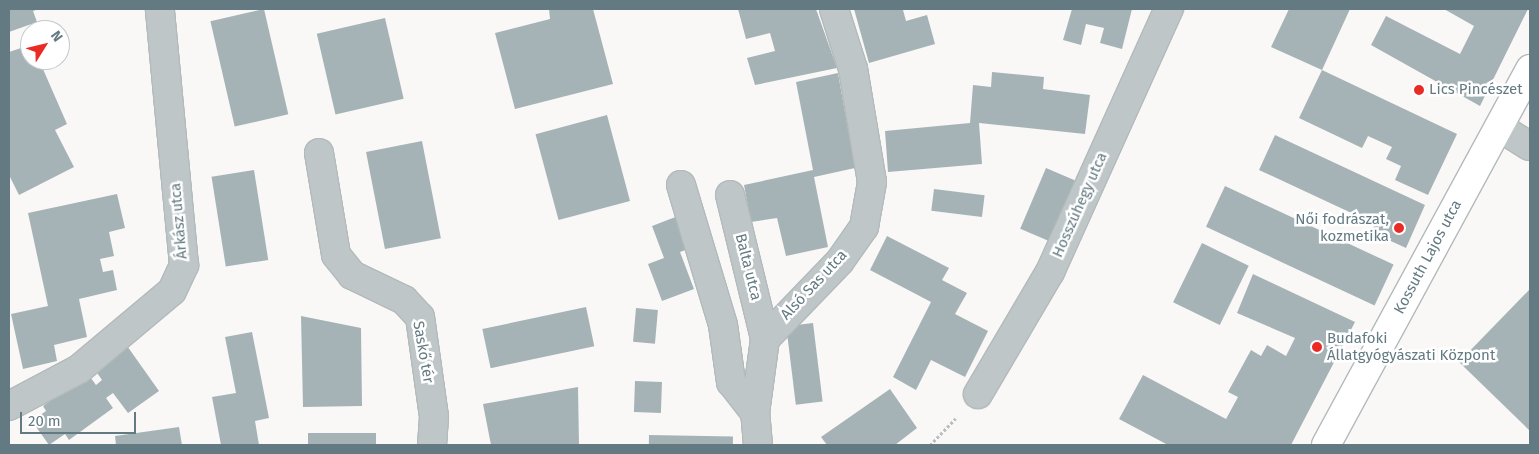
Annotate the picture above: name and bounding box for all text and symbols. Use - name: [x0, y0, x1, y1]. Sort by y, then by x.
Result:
- north arrow: [20, 20, 70, 70]
- text: N: [47, 28, 66, 45]
- place label: Lics Pincészet: [1429, 81, 1523, 99]
- marker: Lics Pincészet: [1413, 84, 1425, 96]
- street label: Hosszúhegy utca: [1049, 150, 1111, 260]
- street label: Árkász utca: [167, 182, 191, 260]
- street label: Kossuth Lajos utca: [1390, 197, 1466, 317]
- place label: Női fodrászat, kozmetika: [1295, 210, 1389, 245]
- marker: Női fodrászat, kozmetika: [1393, 222, 1405, 234]
- street label: Balta utca: [731, 232, 765, 302]
- street label: Alsó Sas utca: [777, 246, 851, 324]
- street label: Saskő tér: [409, 320, 437, 384]
- place label: Budafoki Állatgyógyászati Központ: [1327, 329, 1495, 364]
- marker: Budafoki Állatgyógyászati Központ: [1311, 341, 1323, 353]
- scale bar: [22, 402, 139, 434]
- text: 20 m: [28, 412, 61, 430]

